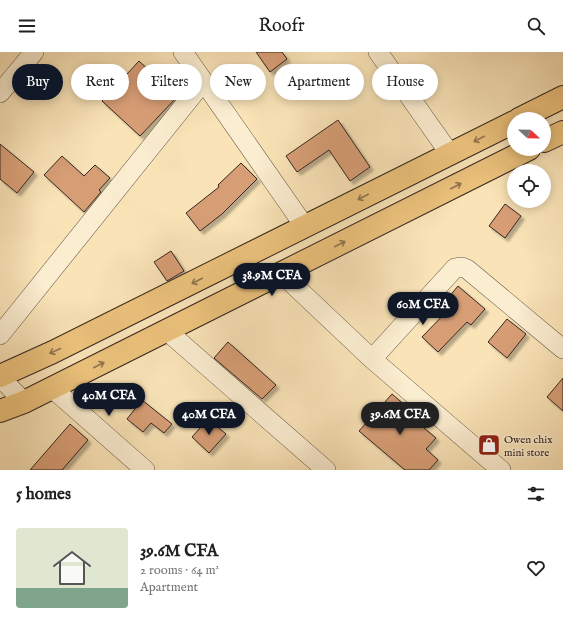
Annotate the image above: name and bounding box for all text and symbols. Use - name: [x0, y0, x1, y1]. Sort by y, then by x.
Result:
- icon: menu: [16, 15, 38, 37]
- text: Roofr: [258, 15, 305, 38]
- icon: search: [525, 15, 547, 37]
- chip: Buy: [12, 64, 63, 100]
- chip: Rent: [71, 64, 129, 100]
- chip: Filters: [137, 64, 202, 100]
- chip: New: [210, 64, 266, 100]
- chip: Apartment: [274, 64, 364, 100]
- chip: House: [372, 64, 438, 100]
- north arrow: [507, 112, 551, 156]
- map controls: [507, 112, 551, 208]
- one-way arrow: [473, 136, 485, 143]
- button: locate: [507, 164, 551, 208]
- one-way arrow: [450, 181, 462, 189]
- one-way arrow: [357, 194, 369, 202]
- one-way arrow: [334, 240, 346, 247]
- pin: 38.9M CFA: [226, 263, 318, 297]
- text: 38.9M CFA: [242, 267, 302, 284]
- one-way arrow: [191, 278, 203, 285]
- pin: 60M CFA: [386, 292, 460, 326]
- text: 60M CFA: [397, 296, 449, 313]
- one-way arrow: [50, 348, 62, 355]
- one-way arrow: [92, 361, 104, 368]
- pin: 40M CFA: [72, 383, 146, 417]
- text: 40M CFA: [82, 387, 136, 404]
- pin: 40M CFA: [172, 402, 246, 436]
- pin: 39.6M CFA: [354, 402, 446, 436]
- text: 40M CFA: [182, 406, 236, 423]
- text: 39.6M CFA: [370, 406, 430, 423]
- shop icon: Owen chix mini store: [476, 432, 502, 458]
- place label: Owen chix mini store: [504, 433, 553, 460]
- icon: filters: [525, 483, 547, 505]
- text: 5 homes: [16, 484, 71, 505]
- text: 39.6M CFA: [140, 541, 218, 562]
- icon: home: [48, 544, 96, 592]
- icon: heart: [525, 557, 547, 579]
- text: 2 rooms · 64 m²: [140, 562, 219, 579]
- text: Apartment: [140, 579, 198, 596]

